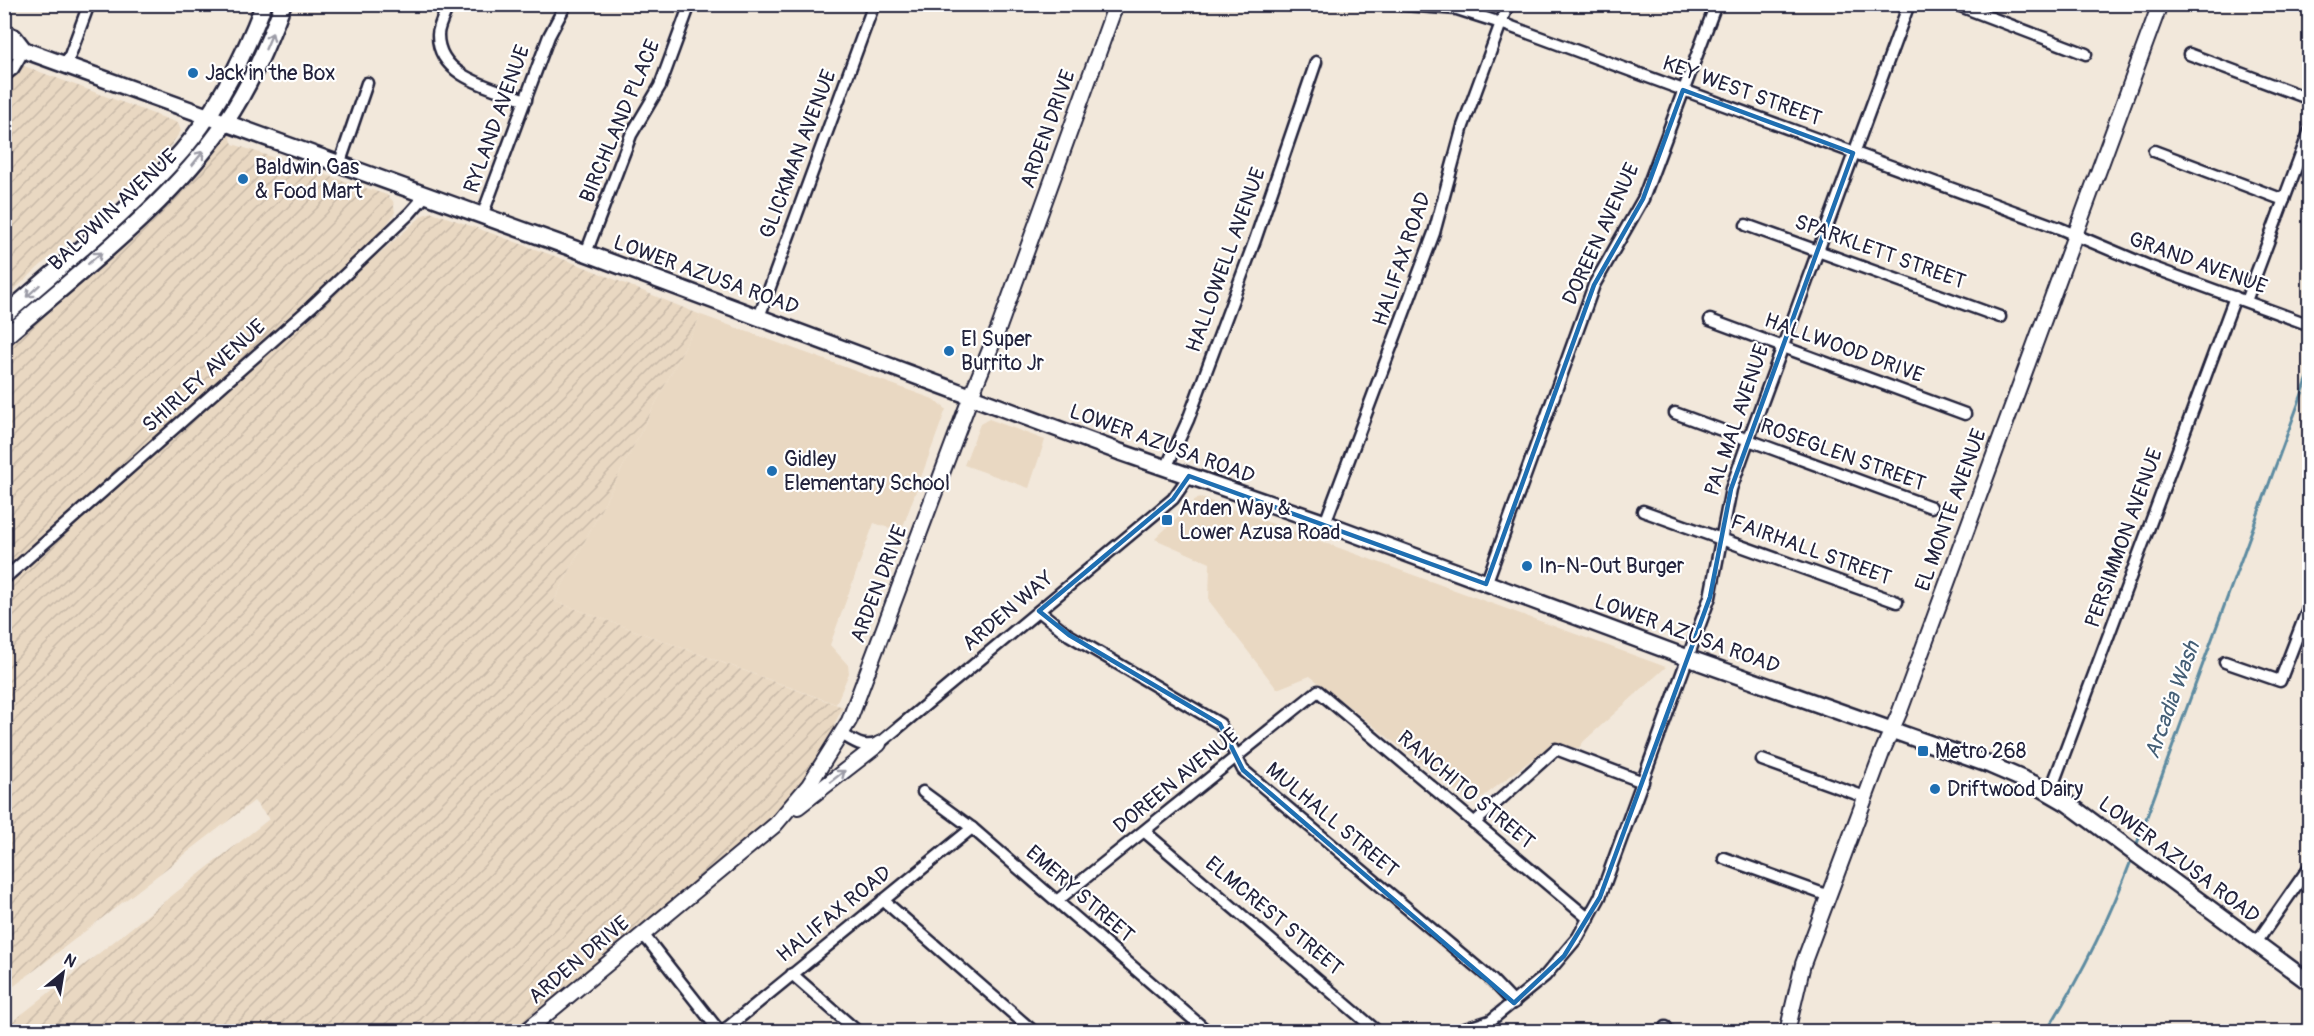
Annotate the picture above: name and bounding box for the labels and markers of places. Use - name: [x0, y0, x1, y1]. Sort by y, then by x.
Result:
- place label: Jack in the Box: [205, 60, 335, 87]
- marker: Jack in the Box: [186, 66, 200, 80]
- place label: Baldwin Gas & Food Mart: [255, 154, 363, 205]
- marker: Baldwin Gas & Food Mart: [236, 172, 250, 186]
- place label: El Super Burrito Jr: [961, 326, 1045, 377]
- marker: El Super Burrito Jr: [942, 344, 956, 358]
- place label: Gidley Elementary School: [784, 446, 950, 497]
- marker: Gidley Elementary School: [765, 464, 779, 478]
- place label: Arden Way & Lower Azusa Road: [1179, 495, 1341, 546]
- marker: Arden Way & Lower Azusa Road: [1160, 513, 1174, 527]
- place label: In-N-Out Burger: [1539, 553, 1685, 580]
- marker: In-N-Out Burger: [1520, 559, 1534, 573]
- place label: Metro 268: [1935, 738, 2026, 765]
- marker: Metro 268: [1916, 744, 1930, 758]
- place label: Driftwood Dairy: [1947, 776, 2083, 803]
- marker: Driftwood Dairy: [1928, 782, 1942, 796]

